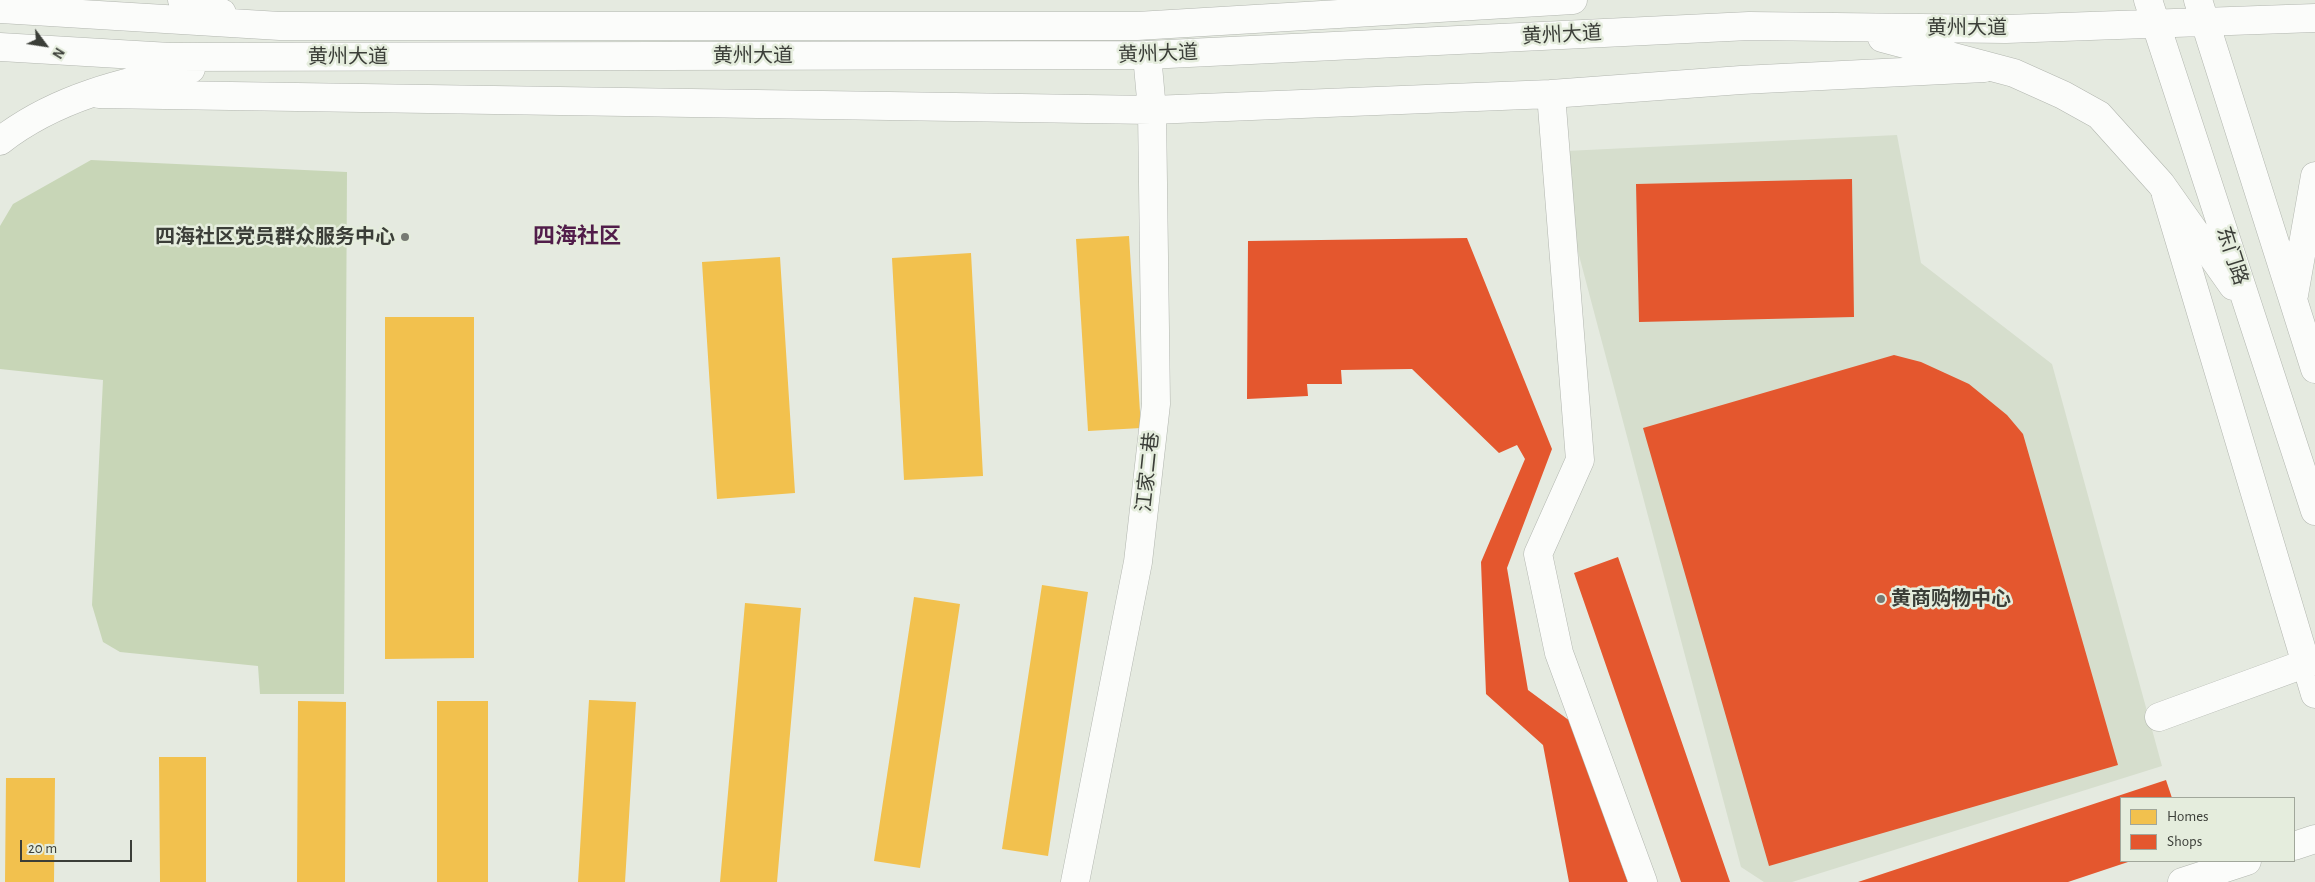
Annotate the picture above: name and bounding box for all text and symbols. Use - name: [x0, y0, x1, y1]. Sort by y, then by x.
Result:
- street label: 黄州大道: [1927, 16, 2007, 40]
- north arrow: [20, 20, 70, 70]
- street label: 黄州大道: [1521, 21, 1603, 49]
- street label: 黄州大道: [1118, 41, 1198, 67]
- street label: 黄州大道: [713, 44, 793, 68]
- text: N: [49, 45, 66, 60]
- street label: 黄州大道: [308, 45, 388, 69]
- district label: 四海社区: [533, 223, 621, 249]
- street label: 东门路: [2211, 224, 2253, 288]
- place label: 四海社区党员群众服务中心: [155, 225, 395, 249]
- marker: 四海社区党员群众服务中心: [399, 231, 411, 243]
- street label: 江家二巷: [1132, 431, 1164, 513]
- place label: 黄商购物中心: [1891, 587, 2011, 611]
- marker: 黄商购物中心: [1875, 593, 1887, 605]
- legend: [2120, 797, 2295, 862]
- text: Homes: [2167, 809, 2209, 824]
- scale bar: [22, 830, 135, 862]
- text: Shops: [2167, 834, 2202, 849]
- text: 20 m: [28, 841, 57, 856]

